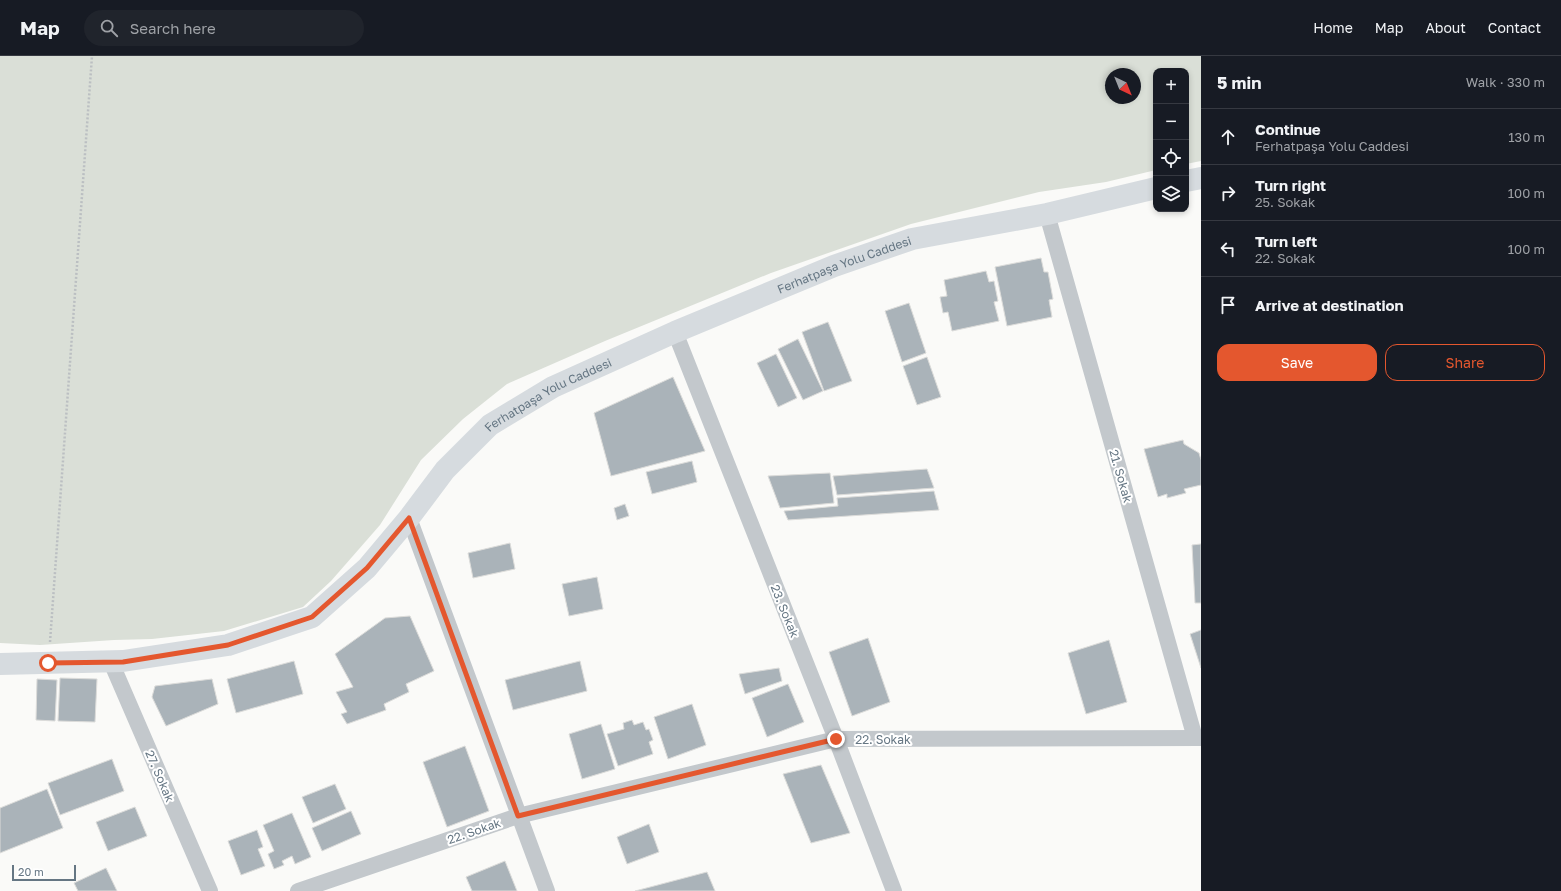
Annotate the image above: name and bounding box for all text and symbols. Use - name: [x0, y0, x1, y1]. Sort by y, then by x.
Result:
- search box: [84, 10, 364, 46]
- text: Map: [20, 16, 60, 39]
- icon: search: [98, 17, 120, 39]
- text: Search here: [130, 19, 216, 37]
- text: Home: [1313, 19, 1353, 36]
- text: Map: [1375, 19, 1403, 36]
- text: About: [1425, 19, 1466, 36]
- text: Contact: [1488, 19, 1541, 36]
- north arrow: [1105, 68, 1141, 104]
- map controls: [1153, 68, 1189, 212]
- button: +: [1153, 68, 1189, 104]
- text: 5 min: [1217, 72, 1261, 93]
- text: Walk · 330 m: [1466, 74, 1545, 90]
- button: −: [1153, 104, 1189, 140]
- text: Continue: [1255, 120, 1321, 138]
- icon: ahead: [1217, 126, 1239, 148]
- text: 130 m: [1508, 129, 1545, 145]
- text: Ferhatpaşa Yolu Caddesi: [1255, 138, 1409, 154]
- button: locate: [1153, 140, 1189, 176]
- button: layers: [1153, 176, 1189, 212]
- text: Turn right: [1255, 176, 1326, 194]
- icon: right: [1217, 182, 1239, 204]
- text: 100 m: [1508, 185, 1545, 201]
- text: 25. Sokak: [1255, 194, 1315, 210]
- street label: Ferhatpaşa Yolu Caddesi: [775, 232, 913, 296]
- text: Turn left: [1255, 232, 1317, 250]
- icon: left: [1217, 238, 1239, 260]
- text: 100 m: [1508, 241, 1545, 257]
- text: 22. Sokak: [1255, 250, 1315, 266]
- icon: arrive: [1217, 294, 1239, 316]
- text: Arrive at destination: [1255, 296, 1404, 314]
- button: Save: [1217, 344, 1377, 381]
- button: Share: [1385, 344, 1545, 381]
- street label: Ferhatpaşa Yolu Caddesi: [481, 354, 614, 434]
- street label: 21. Sokak: [1106, 448, 1136, 504]
- street label: 23. Sokak: [768, 582, 802, 640]
- route start: [39, 654, 57, 672]
- route end: [827, 730, 845, 748]
- street label: 22. Sokak: [855, 732, 911, 747]
- street label: 27. Sokak: [142, 748, 178, 804]
- street label: 22. Sokak: [445, 815, 503, 847]
- scale bar: [12, 863, 76, 882]
- text: 20 m: [18, 865, 44, 878]

